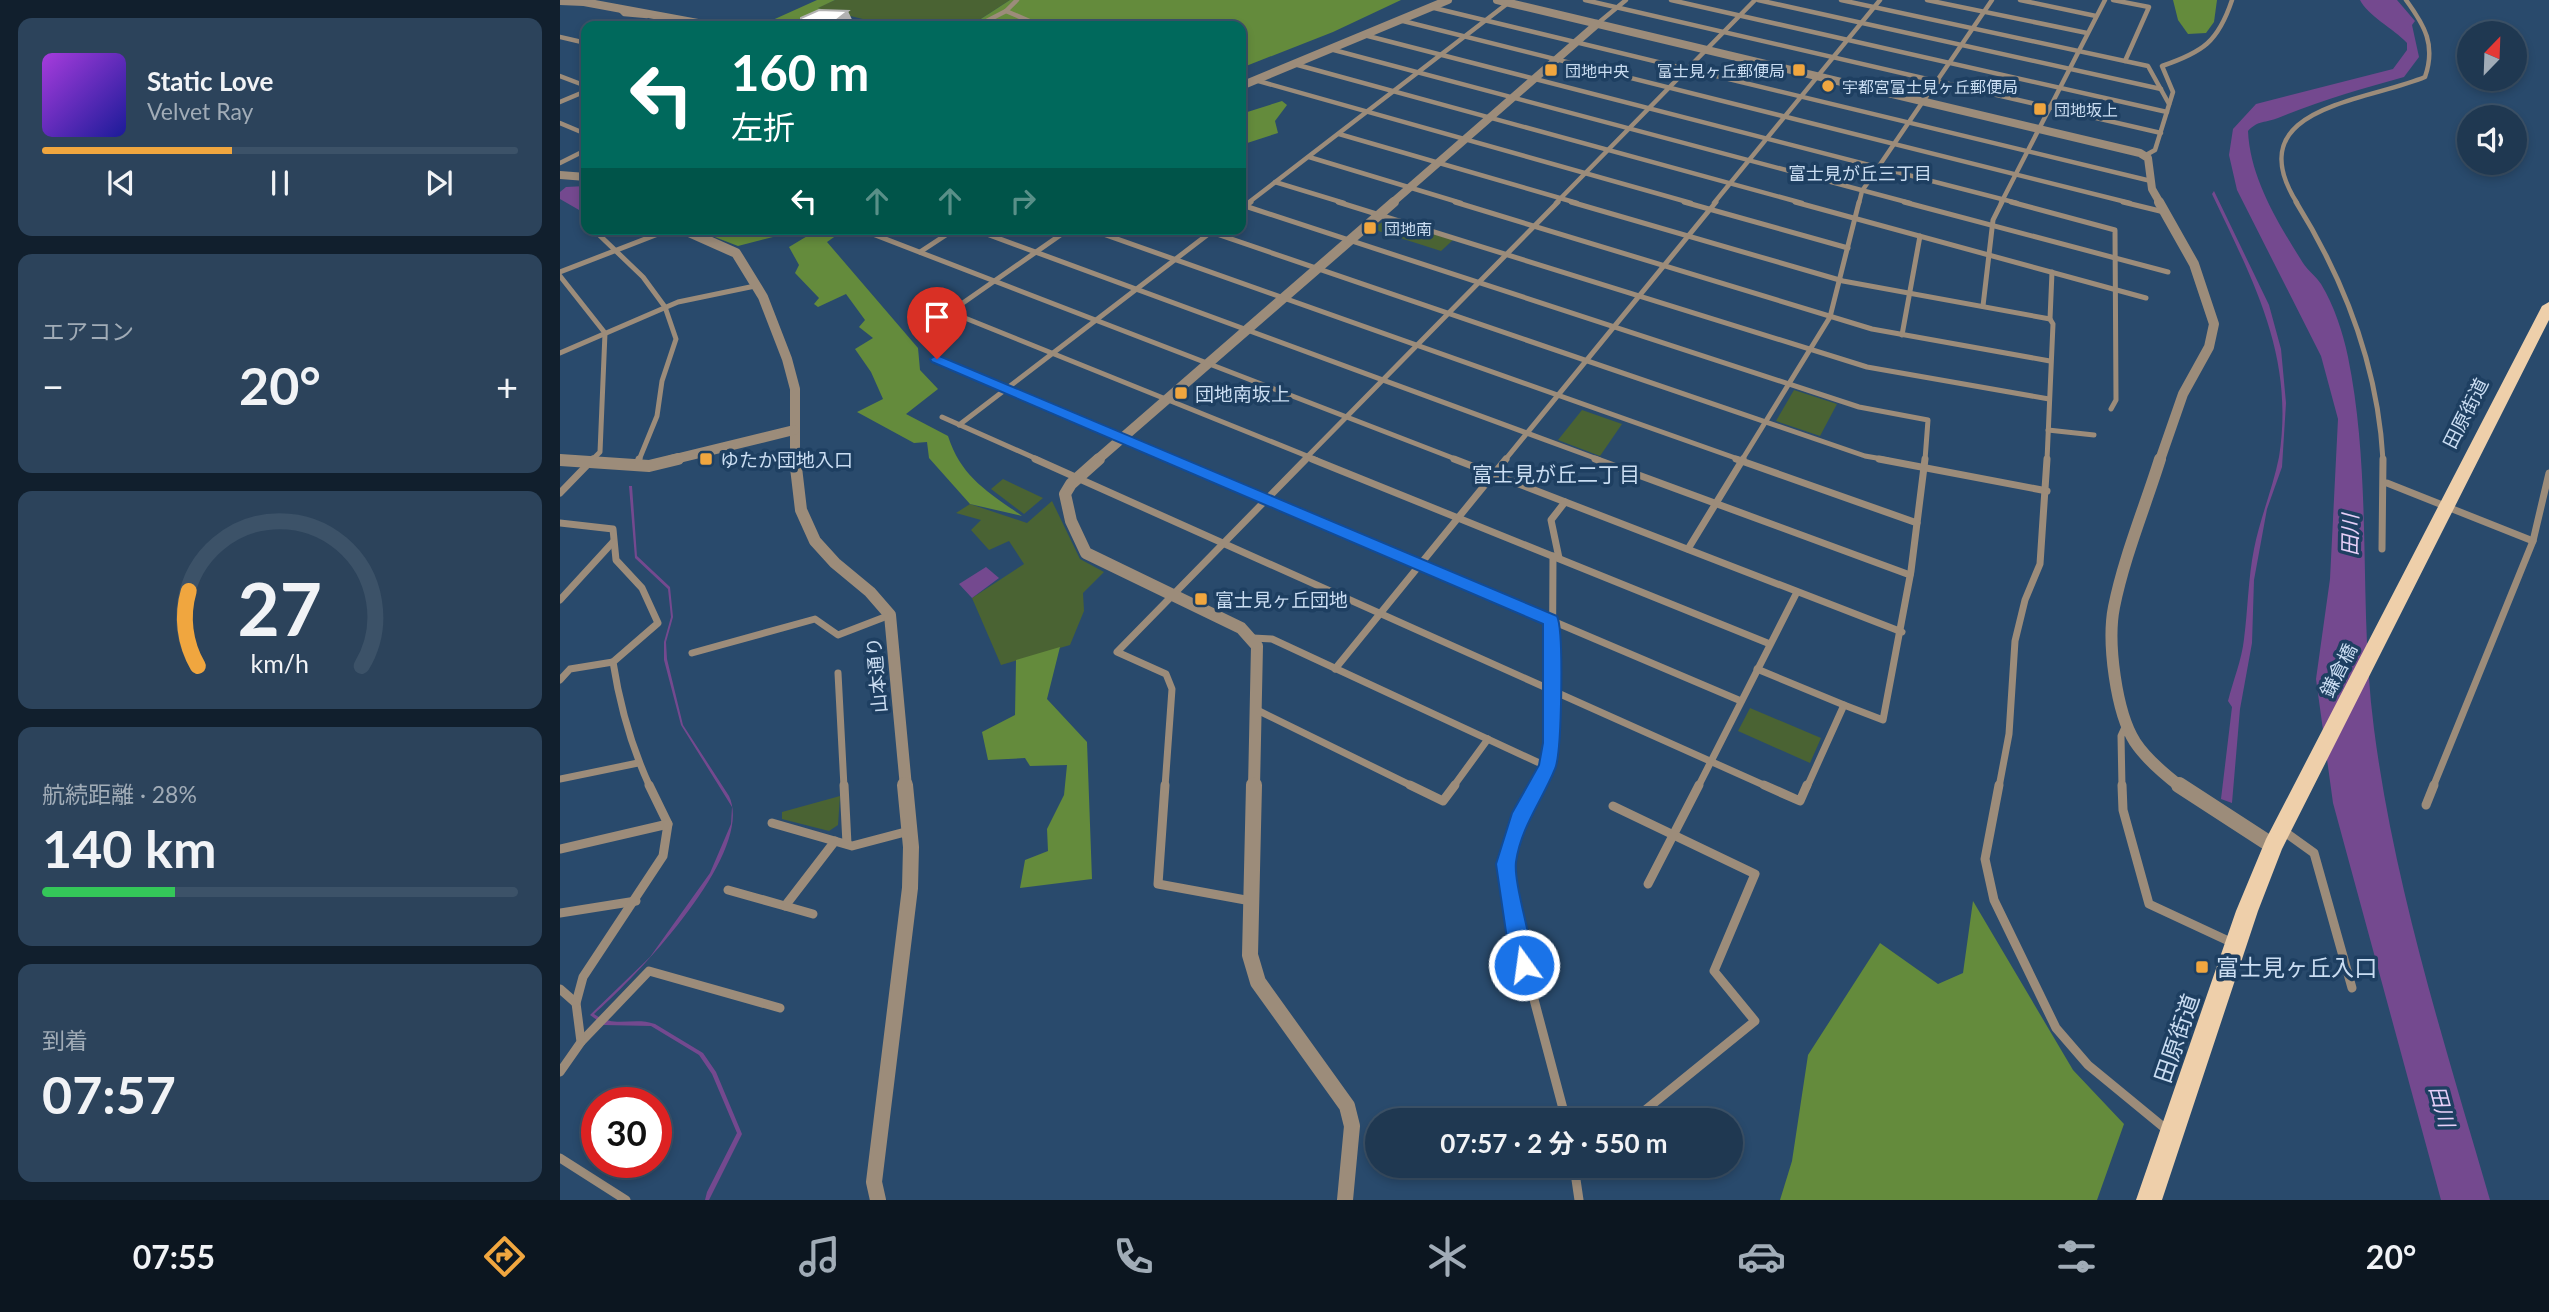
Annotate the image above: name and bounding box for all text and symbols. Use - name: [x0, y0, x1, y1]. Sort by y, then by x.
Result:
- north arrow: [2457, 21, 2527, 91]
- map controls: [2457, 21, 2527, 175]
- text: 160 m: [731, 43, 869, 101]
- icon: left: [616, 49, 707, 140]
- place label: 団地中央: [1565, 61, 1629, 80]
- place label: 富士見ヶ丘郵便局: [1657, 61, 1785, 80]
- marker: 団地中央: [1543, 62, 1559, 78]
- marker: 富士見ヶ丘郵便局: [1791, 62, 1807, 78]
- text: Static Love: [147, 65, 274, 97]
- place label: 宇都宮富士見ヶ丘郵便局: [1842, 77, 2018, 96]
- marker: 宇都宮富士見ヶ丘郵便局: [1820, 78, 1836, 94]
- text: Velvet Ray: [147, 97, 253, 125]
- place label: 団地坂上: [2054, 100, 2118, 119]
- marker: 団地坂上: [2032, 101, 2048, 117]
- button: sound: [2457, 105, 2527, 175]
- text: 左折: [731, 107, 795, 146]
- district label: 富士見が丘三丁目: [1788, 162, 1932, 184]
- icon: previous: [102, 164, 140, 202]
- icon: pause: [261, 164, 299, 202]
- icon: next: [420, 164, 458, 202]
- icon: left: [785, 182, 823, 220]
- icon: ahead: [858, 182, 896, 220]
- icon: ahead: [931, 182, 969, 220]
- icon: right: [1004, 182, 1042, 220]
- place label: 団地南: [1384, 219, 1432, 238]
- marker: 団地南: [1362, 220, 1378, 236]
- pin: [907, 287, 967, 359]
- icon: arrive: [918, 298, 956, 336]
- text: エアコン: [42, 317, 134, 345]
- text: 20°: [239, 354, 321, 416]
- text: −: [42, 363, 64, 409]
- text: +: [496, 363, 518, 409]
- street label: 田原街道: [2437, 374, 2493, 452]
- place label: 団地南坂上: [1195, 382, 1290, 405]
- marker: 団地南坂上: [1173, 385, 1189, 401]
- place label: ゆたか団地入口: [720, 448, 853, 471]
- marker: ゆたか団地入口: [698, 451, 714, 467]
- district label: 富士見が丘二丁目: [1472, 461, 1640, 486]
- water label: 田川: [2336, 512, 2362, 556]
- text: 27: [238, 564, 322, 652]
- place label: 富士見ヶ丘団地: [1215, 588, 1348, 611]
- marker: 富士見ヶ丘団地: [1193, 591, 1209, 607]
- street label: 山本通り: [861, 636, 891, 714]
- street label: 鎌倉橋: [2315, 639, 2361, 701]
- text: km/h: [251, 648, 309, 678]
- text: 航続距離 · 28%: [42, 780, 197, 808]
- text: 140 km: [42, 817, 216, 879]
- position arrow: [1487, 928, 1561, 1002]
- place label: 富士見ヶ丘入口: [2216, 953, 2377, 981]
- marker: 富士見ヶ丘入口: [2194, 959, 2210, 975]
- street label: 田原街道: [2148, 990, 2204, 1086]
- text: 到着: [42, 1026, 88, 1054]
- text: 07:57: [42, 1063, 176, 1125]
- water label: 田川: [2425, 1082, 2461, 1131]
- speed limit sign: 30: [581, 1087, 672, 1178]
- text: 07:57 · 2 分 · 550 m: [1440, 1127, 1668, 1159]
- icon: directions: [480, 1232, 529, 1281]
- icon: music: [795, 1232, 844, 1281]
- icon: phone: [1109, 1232, 1158, 1281]
- icon: climate: [1423, 1232, 1472, 1281]
- icon: car: [1737, 1232, 1786, 1281]
- icon: filters: [2052, 1232, 2101, 1281]
- text: 07:55: [133, 1237, 215, 1276]
- text: 20°: [2366, 1237, 2416, 1276]

